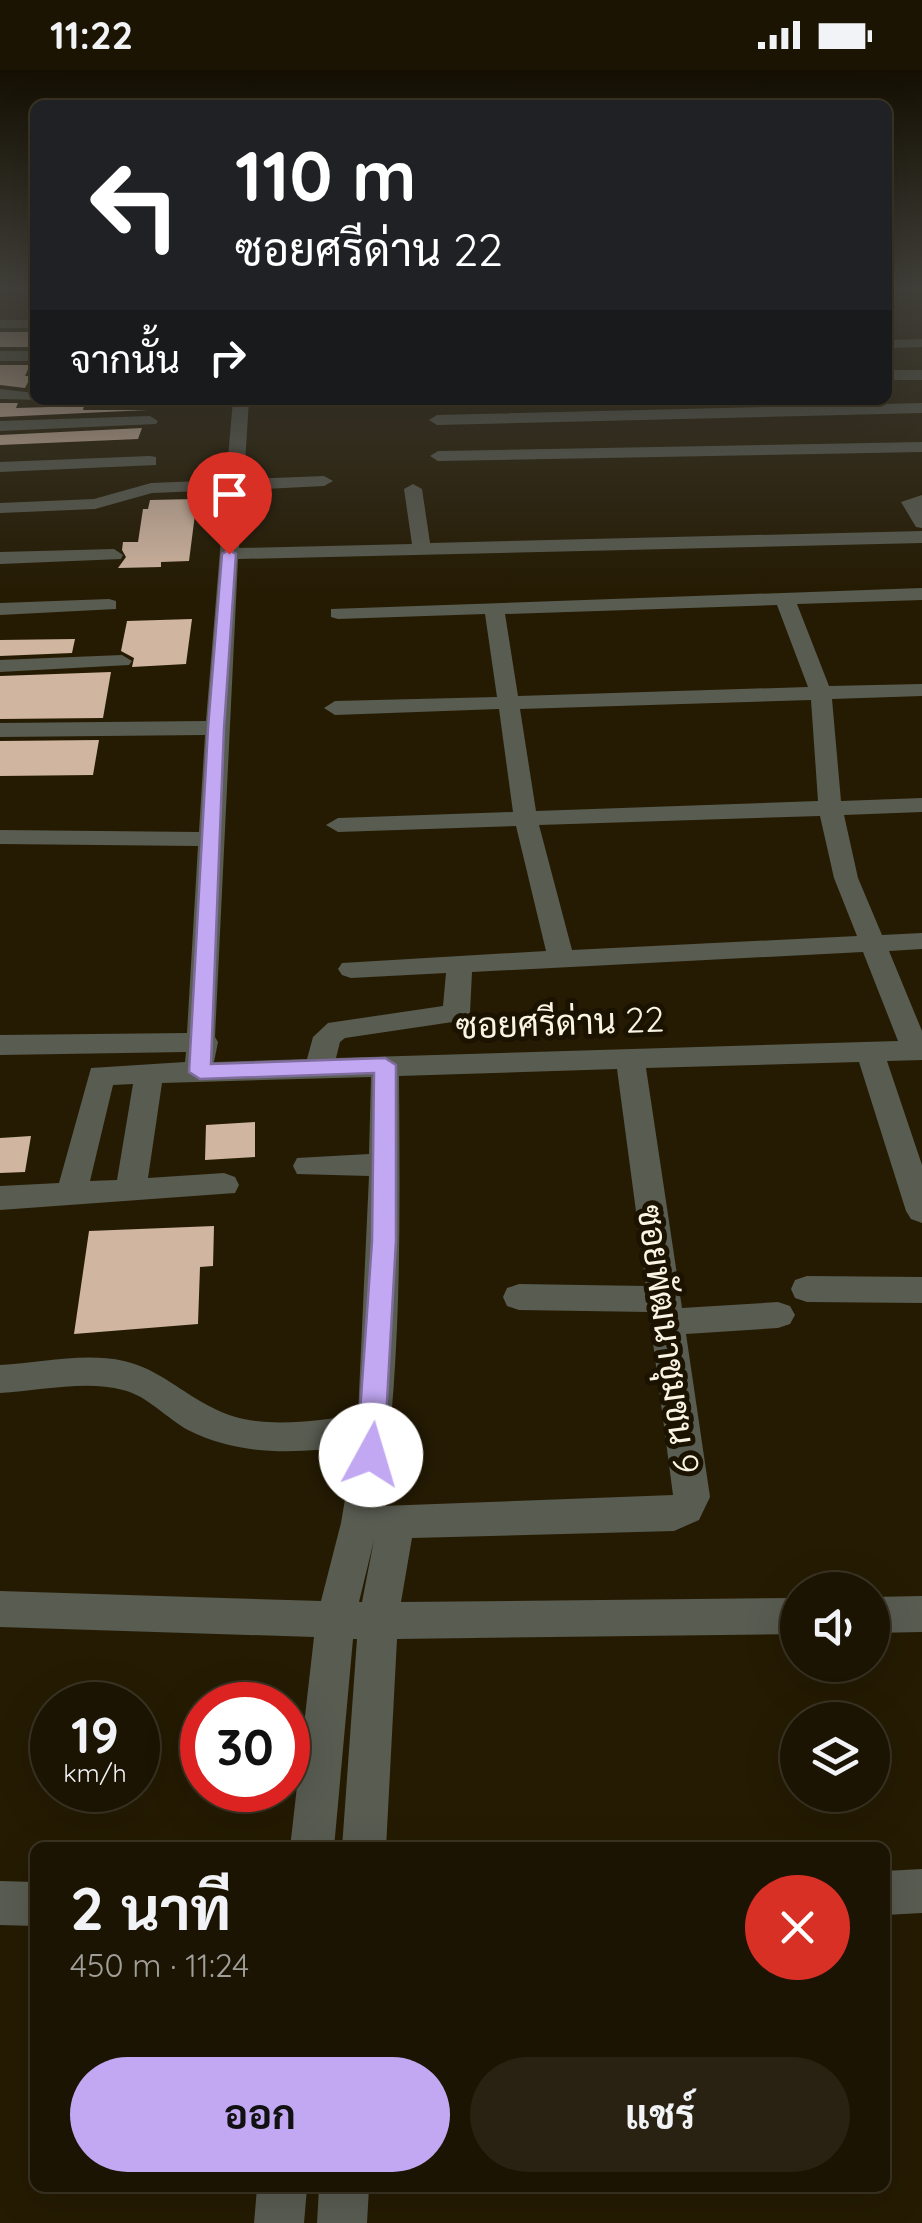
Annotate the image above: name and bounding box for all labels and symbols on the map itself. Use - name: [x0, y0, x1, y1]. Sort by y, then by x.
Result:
- pin: [187, 452, 272, 555]
- street label: ซอยศรีด่าน 22: [455, 996, 665, 1048]
- street label: ซอยพัฒนาชุมชน 9: [625, 1202, 710, 1477]
- position arrow: [319, 1403, 423, 1507]
- speed limit sign: 30: [180, 1682, 310, 1812]

